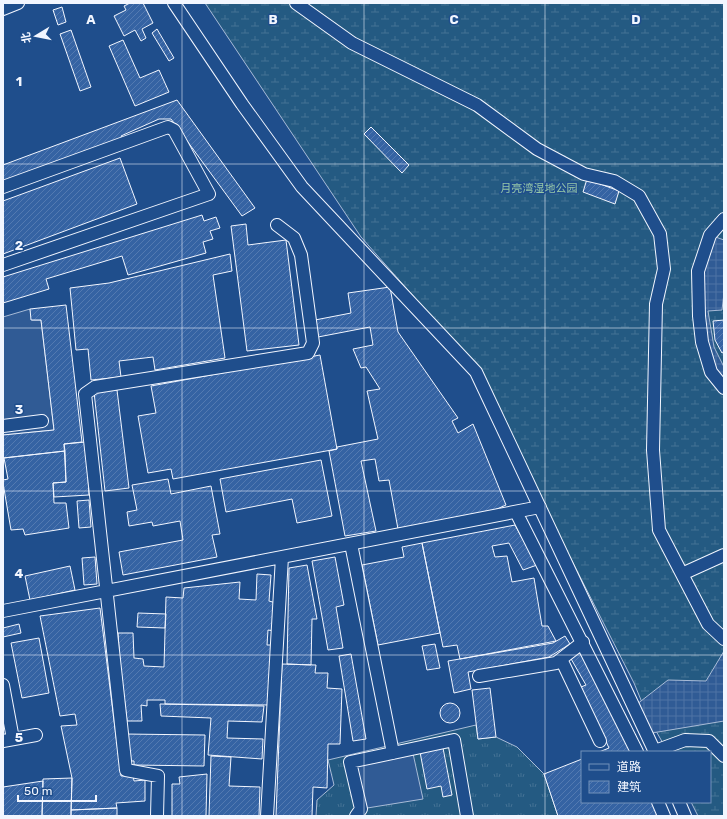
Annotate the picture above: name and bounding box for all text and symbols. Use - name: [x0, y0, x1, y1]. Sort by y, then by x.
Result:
- text: A: [86, 12, 96, 27]
- text: B: [268, 12, 278, 27]
- text: C: [449, 12, 459, 27]
- text: D: [631, 12, 641, 27]
- north arrow: [16, 16, 56, 56]
- text: 北: [19, 31, 34, 44]
- text: 1: [16, 74, 22, 89]
- park label: 月亮湾湿地公园: [501, 182, 578, 195]
- text: 2: [15, 238, 23, 253]
- text: 3: [15, 402, 24, 417]
- text: 4: [15, 566, 24, 581]
- text: 5: [15, 730, 23, 745]
- legend: [581, 751, 711, 803]
- text: 道路: [617, 760, 641, 774]
- scale bar: [18, 777, 96, 803]
- text: 建筑: [617, 780, 641, 794]
- text: 50 m: [24, 784, 52, 798]

